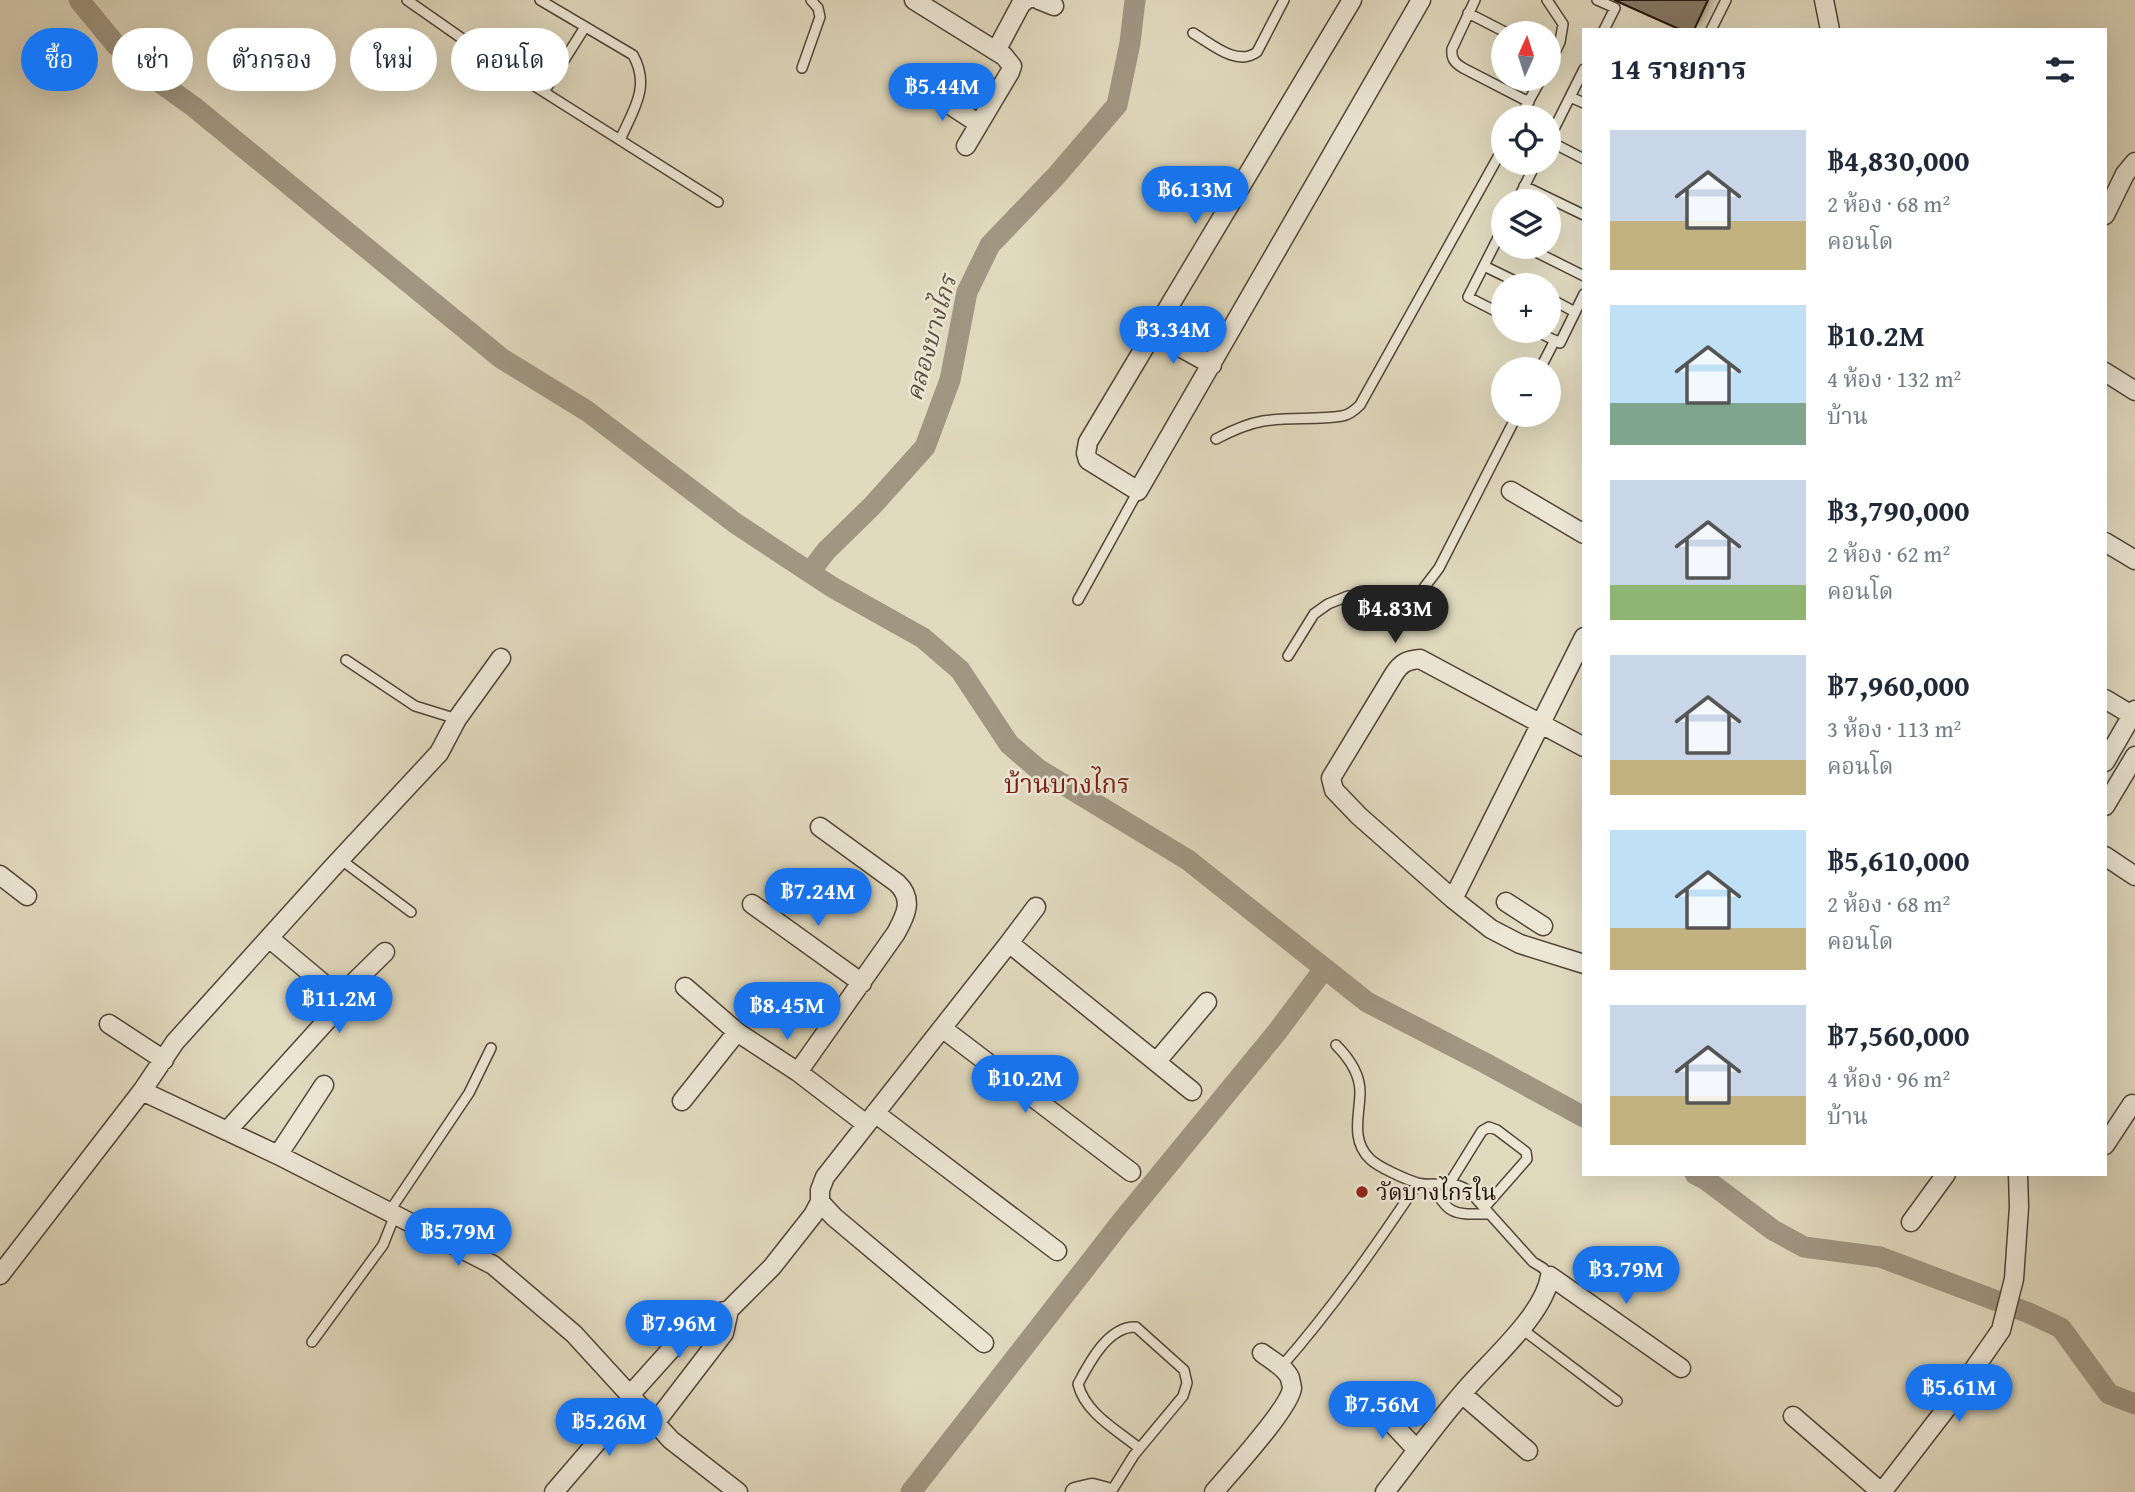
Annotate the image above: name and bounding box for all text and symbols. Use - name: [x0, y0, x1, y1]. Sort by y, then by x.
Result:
- north arrow: [1491, 21, 1561, 91]
- map controls: [1491, 21, 1561, 427]
- chip: ซื้อ: [21, 28, 98, 91]
- chip: เช่า: [112, 28, 193, 91]
- chip: ตัวกรอง: [207, 28, 336, 91]
- chip: ใหม่: [350, 28, 437, 91]
- chip: คอนโด: [451, 28, 569, 91]
- text: 14 รายการ: [1610, 46, 1747, 90]
- icon: filters: [2041, 51, 2079, 89]
- pin: ฿5.44M: [885, 64, 999, 123]
- text: ฿5.44M: [905, 69, 979, 102]
- button: locate: [1491, 105, 1561, 175]
- text: ฿4,830,000: [1827, 138, 1970, 182]
- icon: home: [1666, 158, 1750, 242]
- pin: ฿6.13M: [1138, 166, 1252, 226]
- text: ฿6.13M: [1158, 172, 1232, 205]
- text: 2 ห้อง · 68 m²: [1827, 187, 1950, 220]
- button: layers: [1491, 189, 1561, 259]
- text: คอนโด: [1827, 224, 1894, 257]
- water label: คลองบางไกร: [896, 269, 966, 405]
- button: +: [1491, 273, 1561, 343]
- pin: ฿3.34M: [1116, 306, 1230, 366]
- text: ฿3.34M: [1136, 312, 1210, 345]
- text: ฿10.2M: [1827, 313, 1925, 357]
- icon: home: [1666, 333, 1750, 417]
- button: −: [1491, 357, 1561, 427]
- text: 4 ห้อง · 132 m²: [1827, 362, 1961, 395]
- text: บ้าน: [1827, 399, 1868, 432]
- text: ฿3,790,000: [1827, 488, 1970, 532]
- icon: home: [1666, 508, 1750, 592]
- text: 2 ห้อง · 62 m²: [1827, 537, 1950, 570]
- text: คอนโด: [1827, 574, 1894, 607]
- pin: ฿4.83M: [1338, 586, 1452, 645]
- text: ฿4.83M: [1358, 591, 1432, 624]
- text: ฿7,960,000: [1827, 663, 1970, 707]
- icon: home: [1666, 683, 1750, 767]
- text: 3 ห้อง · 113 m²: [1827, 712, 1961, 745]
- text: คอนโด: [1827, 749, 1894, 782]
- district label: บ้านบางไกร: [1004, 764, 1130, 803]
- text: ฿5,610,000: [1827, 838, 1970, 882]
- icon: home: [1666, 858, 1750, 942]
- pin: ฿7.24M: [761, 869, 875, 928]
- text: ฿7.24M: [781, 874, 855, 907]
- text: 2 ห้อง · 68 m²: [1827, 887, 1950, 920]
- text: คอนโด: [1827, 924, 1894, 957]
- pin: ฿11.2M: [282, 976, 396, 1035]
- text: ฿11.2M: [302, 981, 376, 1014]
- pin: ฿8.45M: [730, 982, 844, 1042]
- text: ฿8.45M: [750, 988, 824, 1021]
- text: ฿7,560,000: [1827, 1013, 1970, 1057]
- icon: home: [1666, 1033, 1750, 1117]
- pin: ฿10.2M: [968, 1056, 1082, 1115]
- text: ฿10.2M: [988, 1061, 1062, 1094]
- text: 4 ห้อง · 96 m²: [1827, 1062, 1950, 1095]
- text: บ้าน: [1827, 1099, 1868, 1132]
- place label: วัดบางไกรใน: [1376, 1175, 1497, 1208]
- marker: วัดบางไกรใน: [1354, 1184, 1370, 1200]
- pin: ฿5.79M: [401, 1208, 515, 1268]
- text: ฿5.79M: [421, 1214, 495, 1247]
- pin: ฿3.79M: [1569, 1246, 1683, 1306]
- text: ฿3.79M: [1589, 1252, 1663, 1285]
- pin: ฿7.96M: [622, 1300, 736, 1360]
- text: ฿7.96M: [642, 1306, 716, 1339]
- pin: ฿5.61M: [1902, 1364, 2016, 1424]
- text: ฿5.61M: [1922, 1370, 1996, 1403]
- pin: ฿7.56M: [1325, 1382, 1439, 1441]
- text: ฿7.56M: [1345, 1387, 1419, 1420]
- pin: ฿5.26M: [552, 1398, 666, 1458]
- text: ฿5.26M: [572, 1404, 646, 1437]

